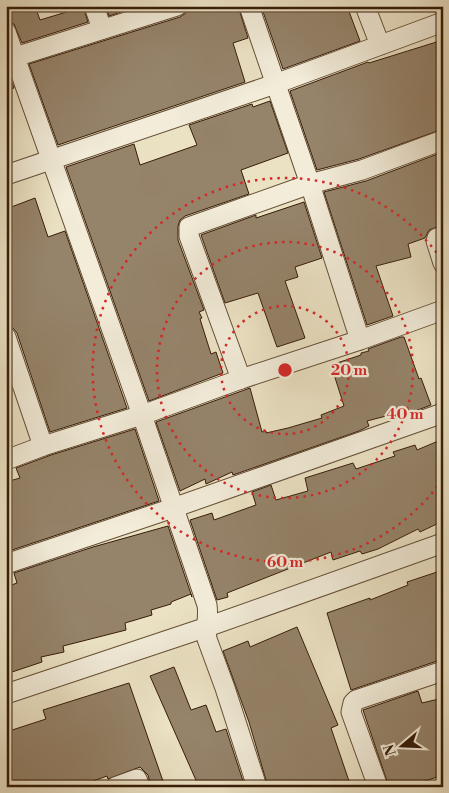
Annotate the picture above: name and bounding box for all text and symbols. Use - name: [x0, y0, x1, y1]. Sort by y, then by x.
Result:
- centre of rings: [276, 361, 294, 379]
- text: 20 m: [331, 361, 368, 380]
- text: 40 m: [386, 405, 424, 424]
- text: 60 m: [267, 553, 304, 572]
- north arrow: [376, 720, 426, 770]
- text: N: [380, 742, 401, 758]

